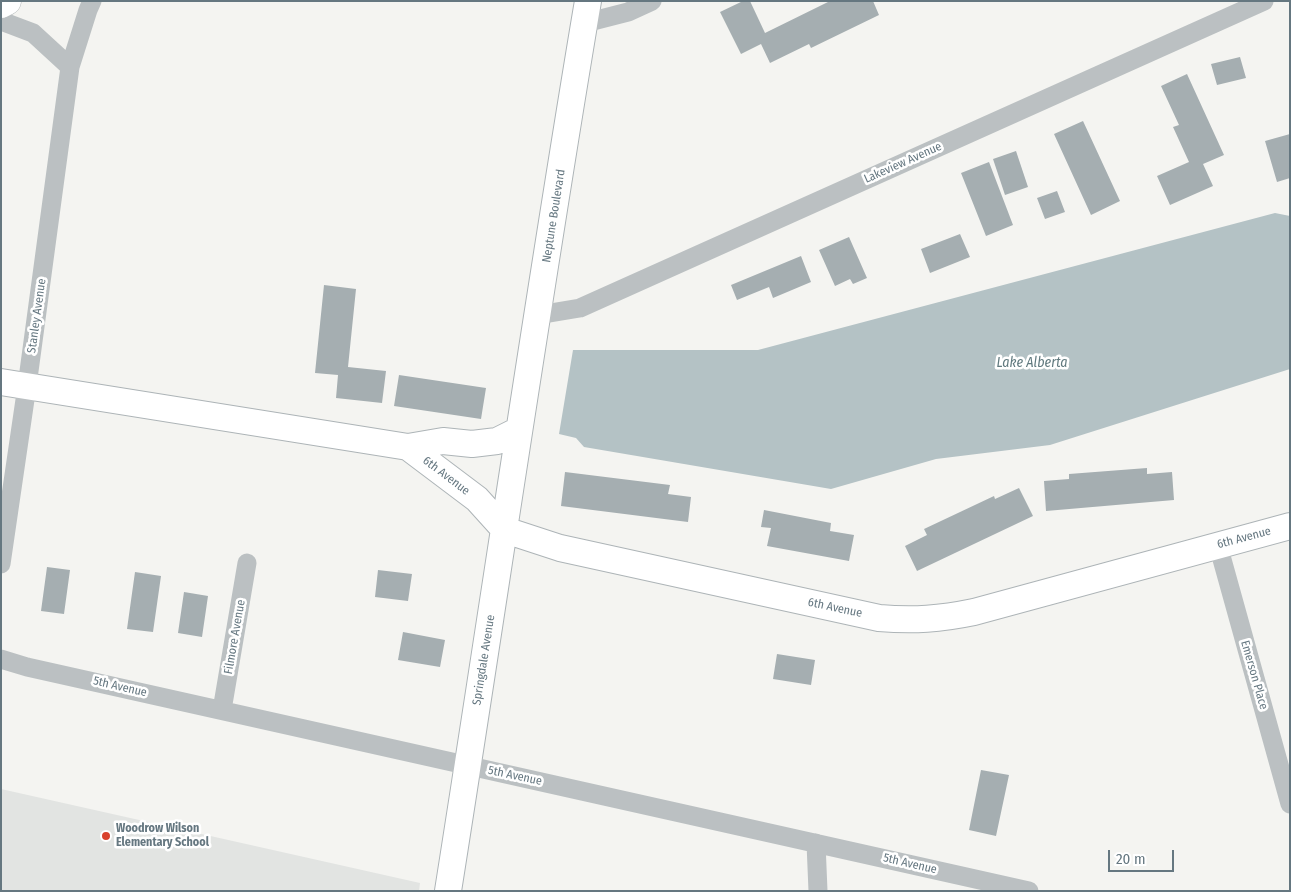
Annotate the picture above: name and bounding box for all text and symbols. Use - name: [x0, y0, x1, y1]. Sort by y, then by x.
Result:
- street label: Lakeview Avenue: [862, 139, 944, 187]
- street label: Neptune Boulevard: [540, 168, 568, 264]
- street label: Stanley Avenue: [25, 278, 49, 354]
- water label: Lake Alberta: [996, 355, 1068, 371]
- street label: 6th Avenue: [420, 454, 472, 498]
- street label: 6th Avenue: [1216, 524, 1272, 552]
- street label: 6th Avenue: [807, 595, 863, 621]
- street label: Filmore Avenue: [221, 599, 249, 675]
- street label: Springdale Avenue: [470, 614, 498, 706]
- street label: Emerson Place: [1237, 639, 1271, 711]
- street label: 5th Avenue: [92, 674, 148, 700]
- street label: 5th Avenue: [487, 763, 543, 789]
- place label: Woodrow Wilson Elementary School: [116, 822, 209, 850]
- marker: Woodrow Wilson Elementary School: [100, 830, 112, 842]
- scale bar: [1111, 840, 1177, 872]
- text: 20 m: [1116, 850, 1146, 868]
- street label: 5th Avenue: [882, 851, 938, 877]

